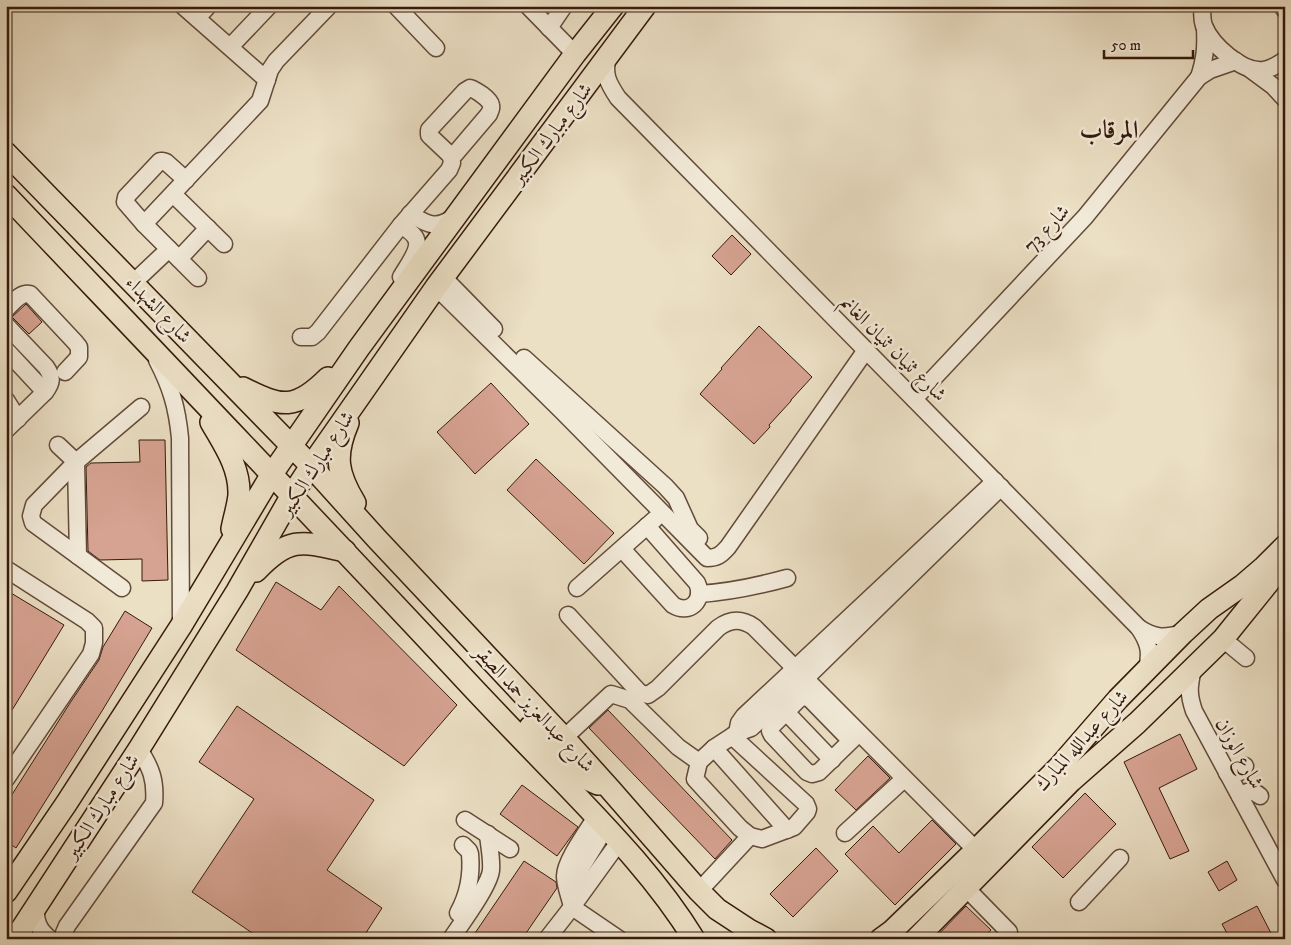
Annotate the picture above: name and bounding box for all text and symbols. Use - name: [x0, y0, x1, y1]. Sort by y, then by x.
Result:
- scale bar: [1104, 28, 1192, 60]
- text: 50 m: [1111, 36, 1141, 55]
- street label: شارع مبارك الكبير: [505, 78, 602, 194]
- district label: المرقاب: [1079, 115, 1139, 146]
- street label: شارع 73: [1019, 200, 1079, 261]
- street label: شارع الشهداء: [117, 271, 196, 352]
- street label: شارع ثنيان ثنيان الغانم: [832, 291, 951, 410]
- street label: شارع مبارك الكبير: [273, 406, 364, 525]
- street label: شارع عبدالعزيز حمد الصقر: [464, 639, 599, 781]
- street label: شارع عبدالله المبارك: [1030, 685, 1137, 800]
- street label: شارع الوزان: [1205, 714, 1268, 796]
- street label: شارع مبارك الكبير: [58, 749, 149, 868]

